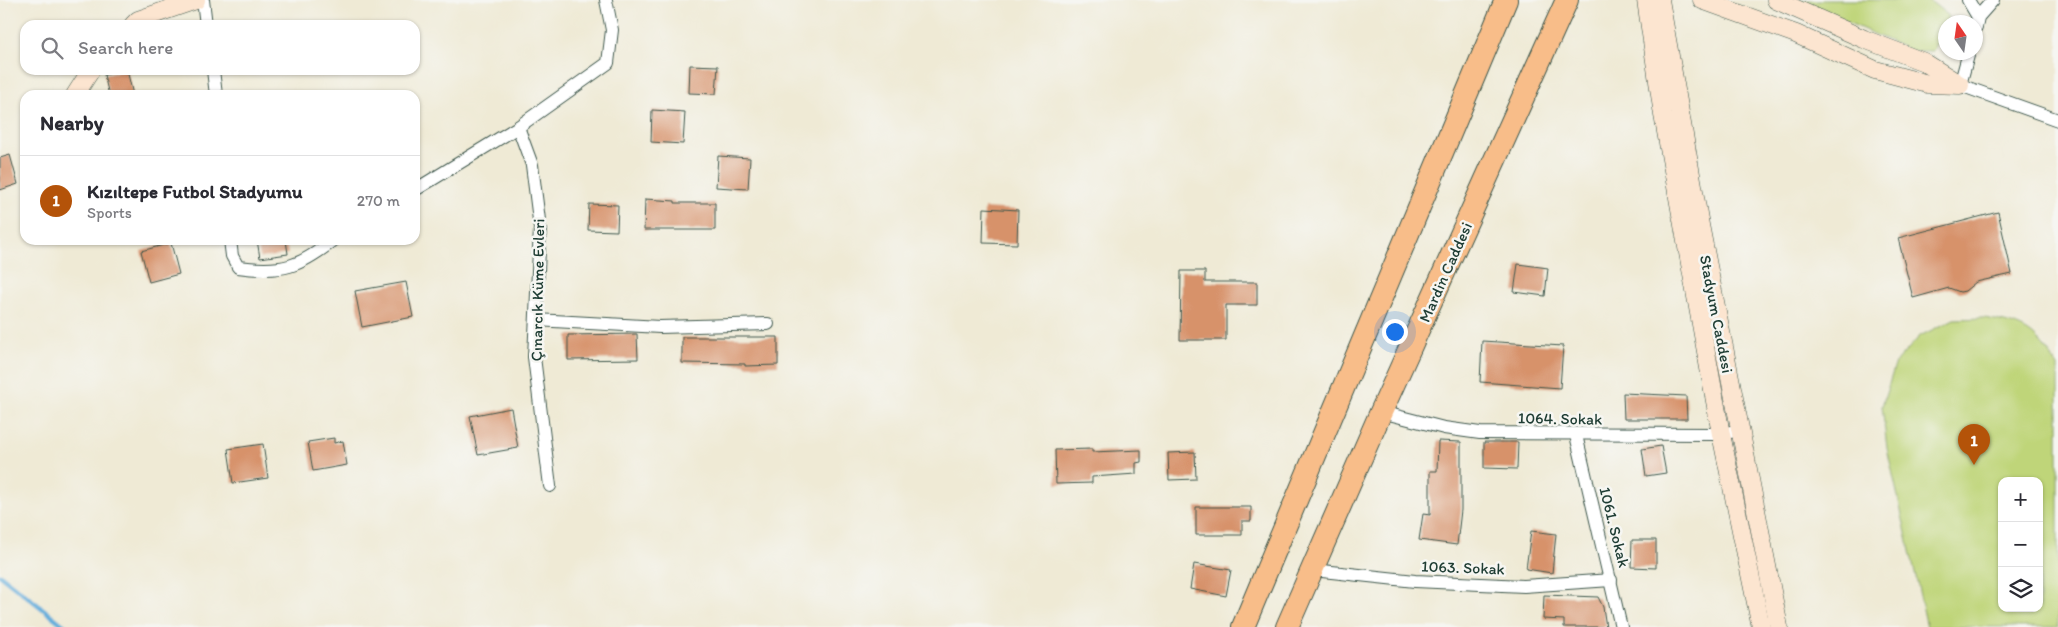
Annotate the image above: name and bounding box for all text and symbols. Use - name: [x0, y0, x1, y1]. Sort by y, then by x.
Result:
- north arrow: [1938, 15, 1983, 60]
- search box: [20, 20, 420, 75]
- icon: search: [38, 34, 66, 62]
- text: Search here: [78, 36, 173, 59]
- text: Nearby: [40, 110, 104, 135]
- text: Kızıltepe Futbol Stadyumu: [87, 180, 303, 203]
- text: 1: [52, 191, 60, 210]
- text: 270 m: [357, 191, 400, 210]
- text: Sports: [87, 203, 132, 222]
- street label: Çınarcık Küme Evleri: [527, 219, 548, 362]
- street label: Mardin Caddesi: [1415, 219, 1476, 325]
- street label: Stadyum Caddesi: [1696, 253, 1737, 375]
- your location: [1382, 319, 1408, 345]
- street label: 1064. Sokak: [1518, 408, 1602, 429]
- pin: 1: [1958, 424, 1990, 465]
- map controls: [1998, 477, 2043, 612]
- button: +: [1998, 477, 2043, 522]
- street label: 1061. Sokak: [1595, 485, 1634, 569]
- button: −: [1998, 522, 2043, 567]
- street label: 1063. Sokak: [1421, 557, 1505, 578]
- button: layers: [1998, 567, 2043, 612]

